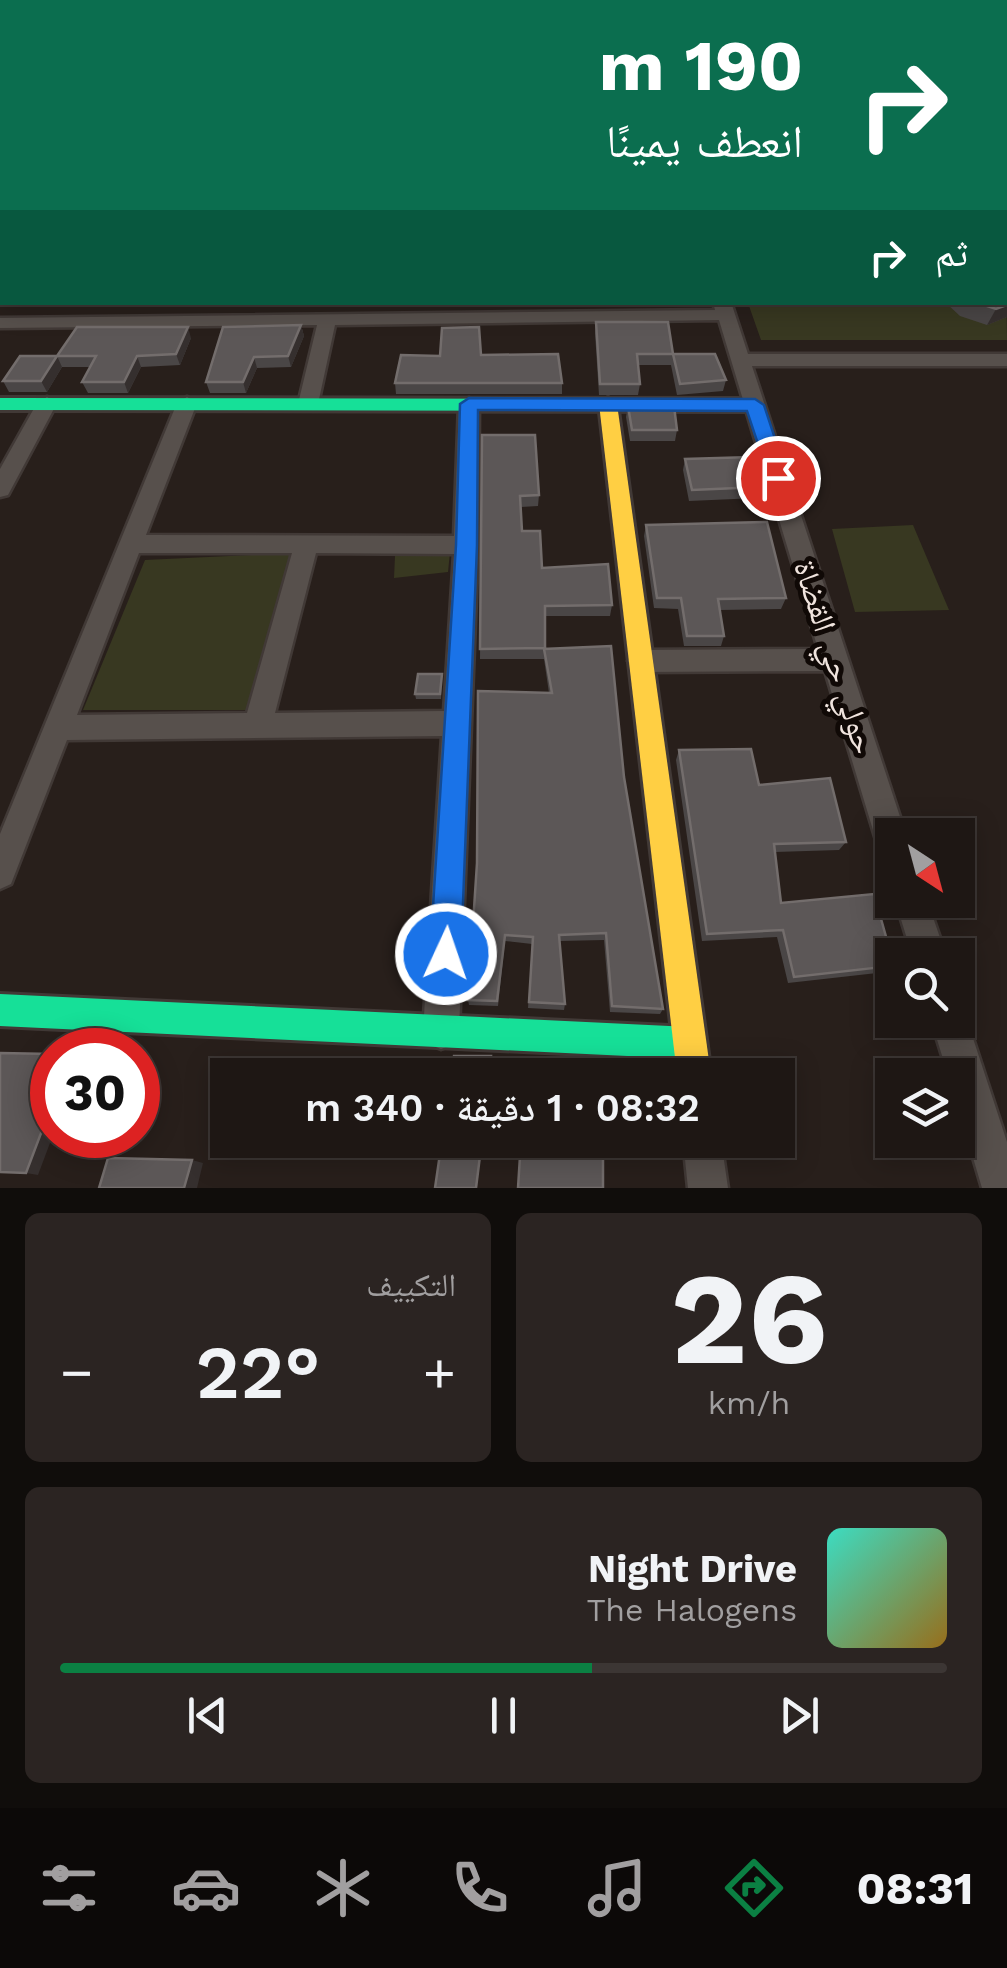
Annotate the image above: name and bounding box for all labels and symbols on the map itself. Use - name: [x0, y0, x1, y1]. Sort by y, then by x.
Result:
- pin: [736, 436, 821, 521]
- street label: حولي حي القضاة: [780, 556, 884, 760]
- north arrow: [875, 818, 975, 918]
- position arrow: [394, 902, 498, 1006]
- speed limit sign: 30: [30, 1028, 160, 1158]

